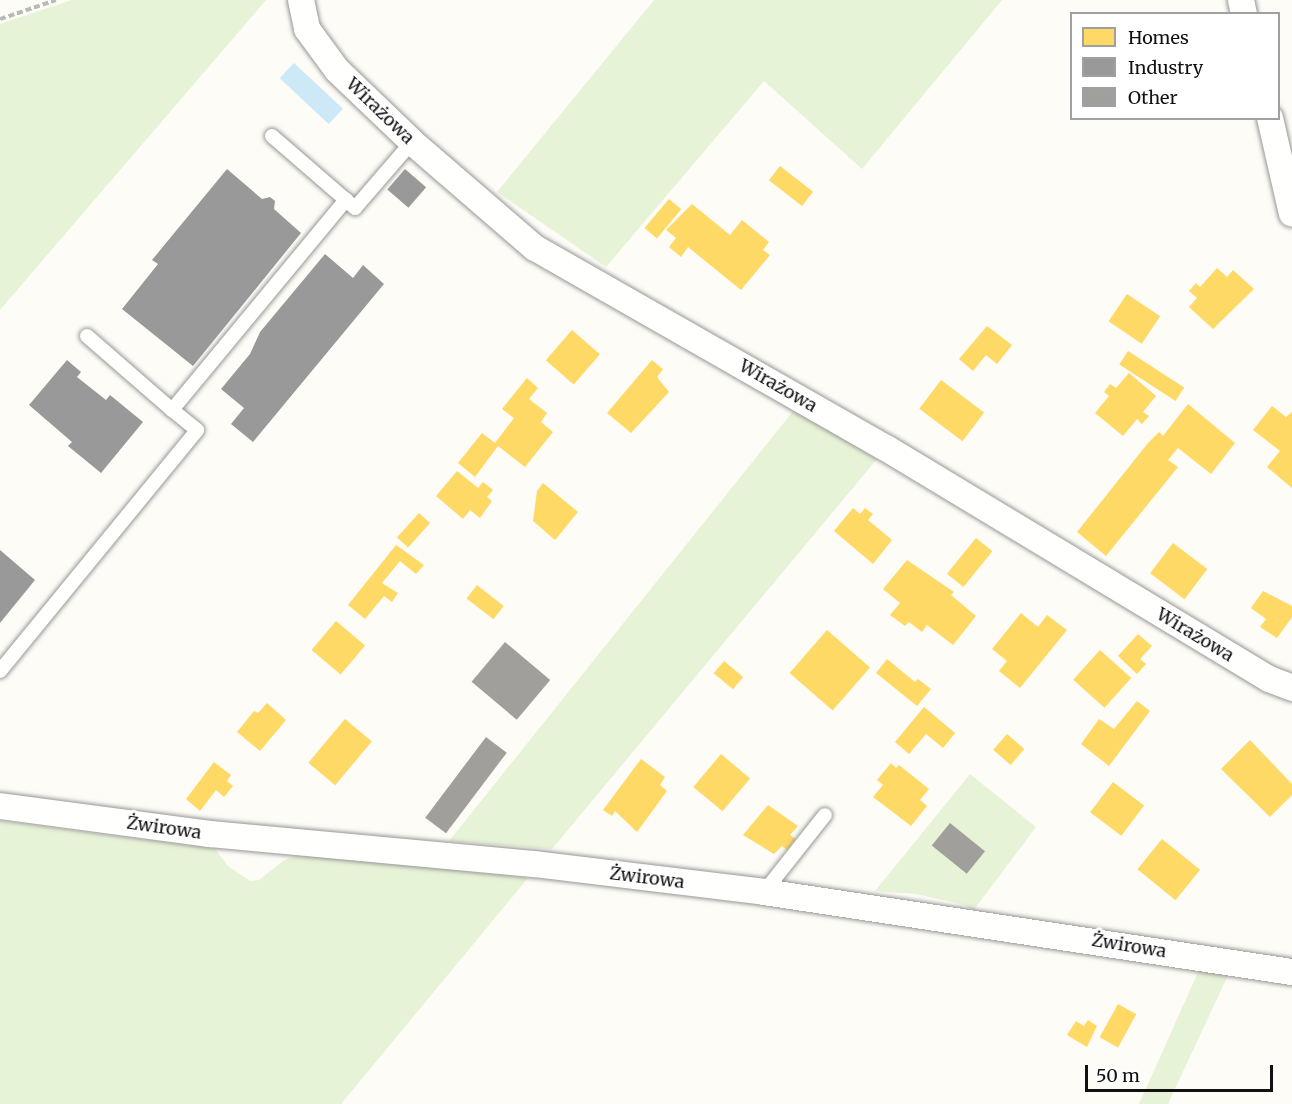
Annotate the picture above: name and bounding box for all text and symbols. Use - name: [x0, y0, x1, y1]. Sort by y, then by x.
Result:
- legend: [1070, 12, 1280, 120]
- text: Homes: [1128, 26, 1189, 49]
- text: Industry: [1128, 56, 1203, 79]
- street label: Wirażowa: [341, 73, 419, 149]
- text: Other: [1128, 86, 1178, 109]
- street label: Wirażowa: [735, 355, 821, 417]
- street label: Wirażowa: [1152, 604, 1238, 666]
- street label: Żwirowa: [125, 812, 203, 844]
- street label: Żwirowa: [608, 863, 686, 893]
- street label: Żwirowa: [1090, 929, 1168, 963]
- scale bar: [1088, 1053, 1276, 1091]
- text: 50 m: [1096, 1064, 1140, 1087]

